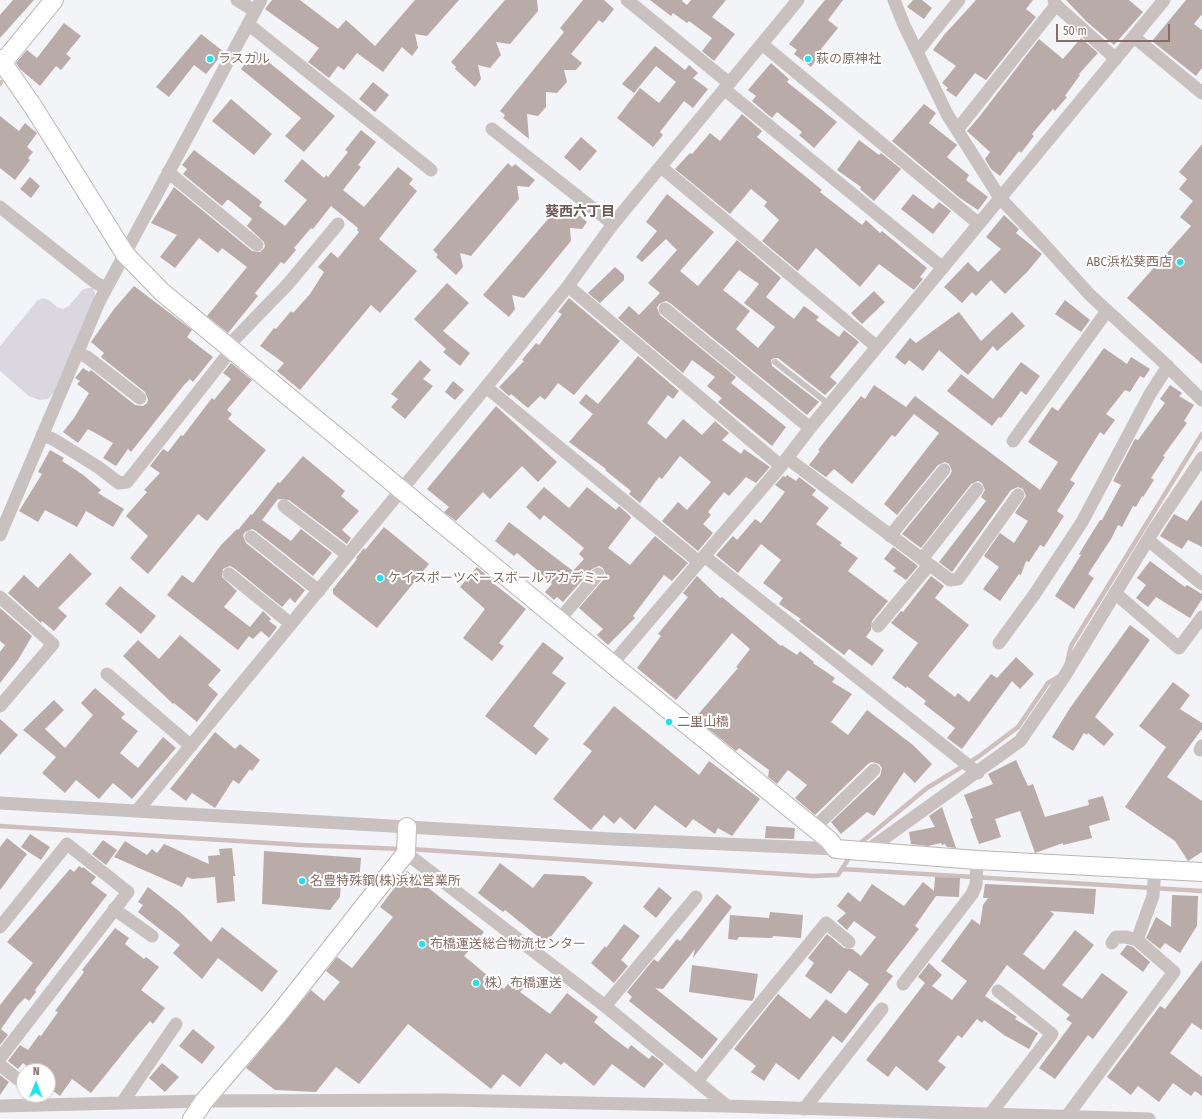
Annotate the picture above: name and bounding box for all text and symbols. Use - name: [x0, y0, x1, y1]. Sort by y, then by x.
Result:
- scale bar: [1058, 16, 1172, 42]
- text: 50 m: [1063, 24, 1087, 38]
- place label: ラスカル: [218, 51, 270, 67]
- place label: 萩の原神社: [816, 51, 881, 67]
- marker: ラスカル: [205, 54, 215, 64]
- marker: 萩の原神社: [803, 54, 813, 64]
- district label: 葵西六丁目: [545, 204, 615, 220]
- place label: ABC浜松葵西店: [1086, 254, 1172, 270]
- marker: ABC浜松葵西店: [1175, 257, 1185, 267]
- place label: ケイスポーツベースボールアカデミー: [388, 570, 609, 586]
- marker: ケイスポーツベースボールアカデミー: [375, 573, 385, 583]
- place label: 二里山橋: [677, 714, 729, 730]
- marker: 二里山橋: [664, 717, 674, 727]
- place label: 名豊特殊鋼(株)浜松営業所: [310, 873, 461, 889]
- marker: 名豊特殊鋼(株)浜松営業所: [297, 876, 307, 886]
- place label: 布橋運送総合物流センター: [430, 936, 586, 952]
- marker: 布橋運送総合物流センター: [417, 939, 427, 949]
- place label: 株）布橋運送: [484, 975, 562, 991]
- marker: 株）布橋運送: [471, 978, 481, 988]
- north arrow: [16, 1063, 56, 1103]
- text: N: [33, 1065, 40, 1078]

